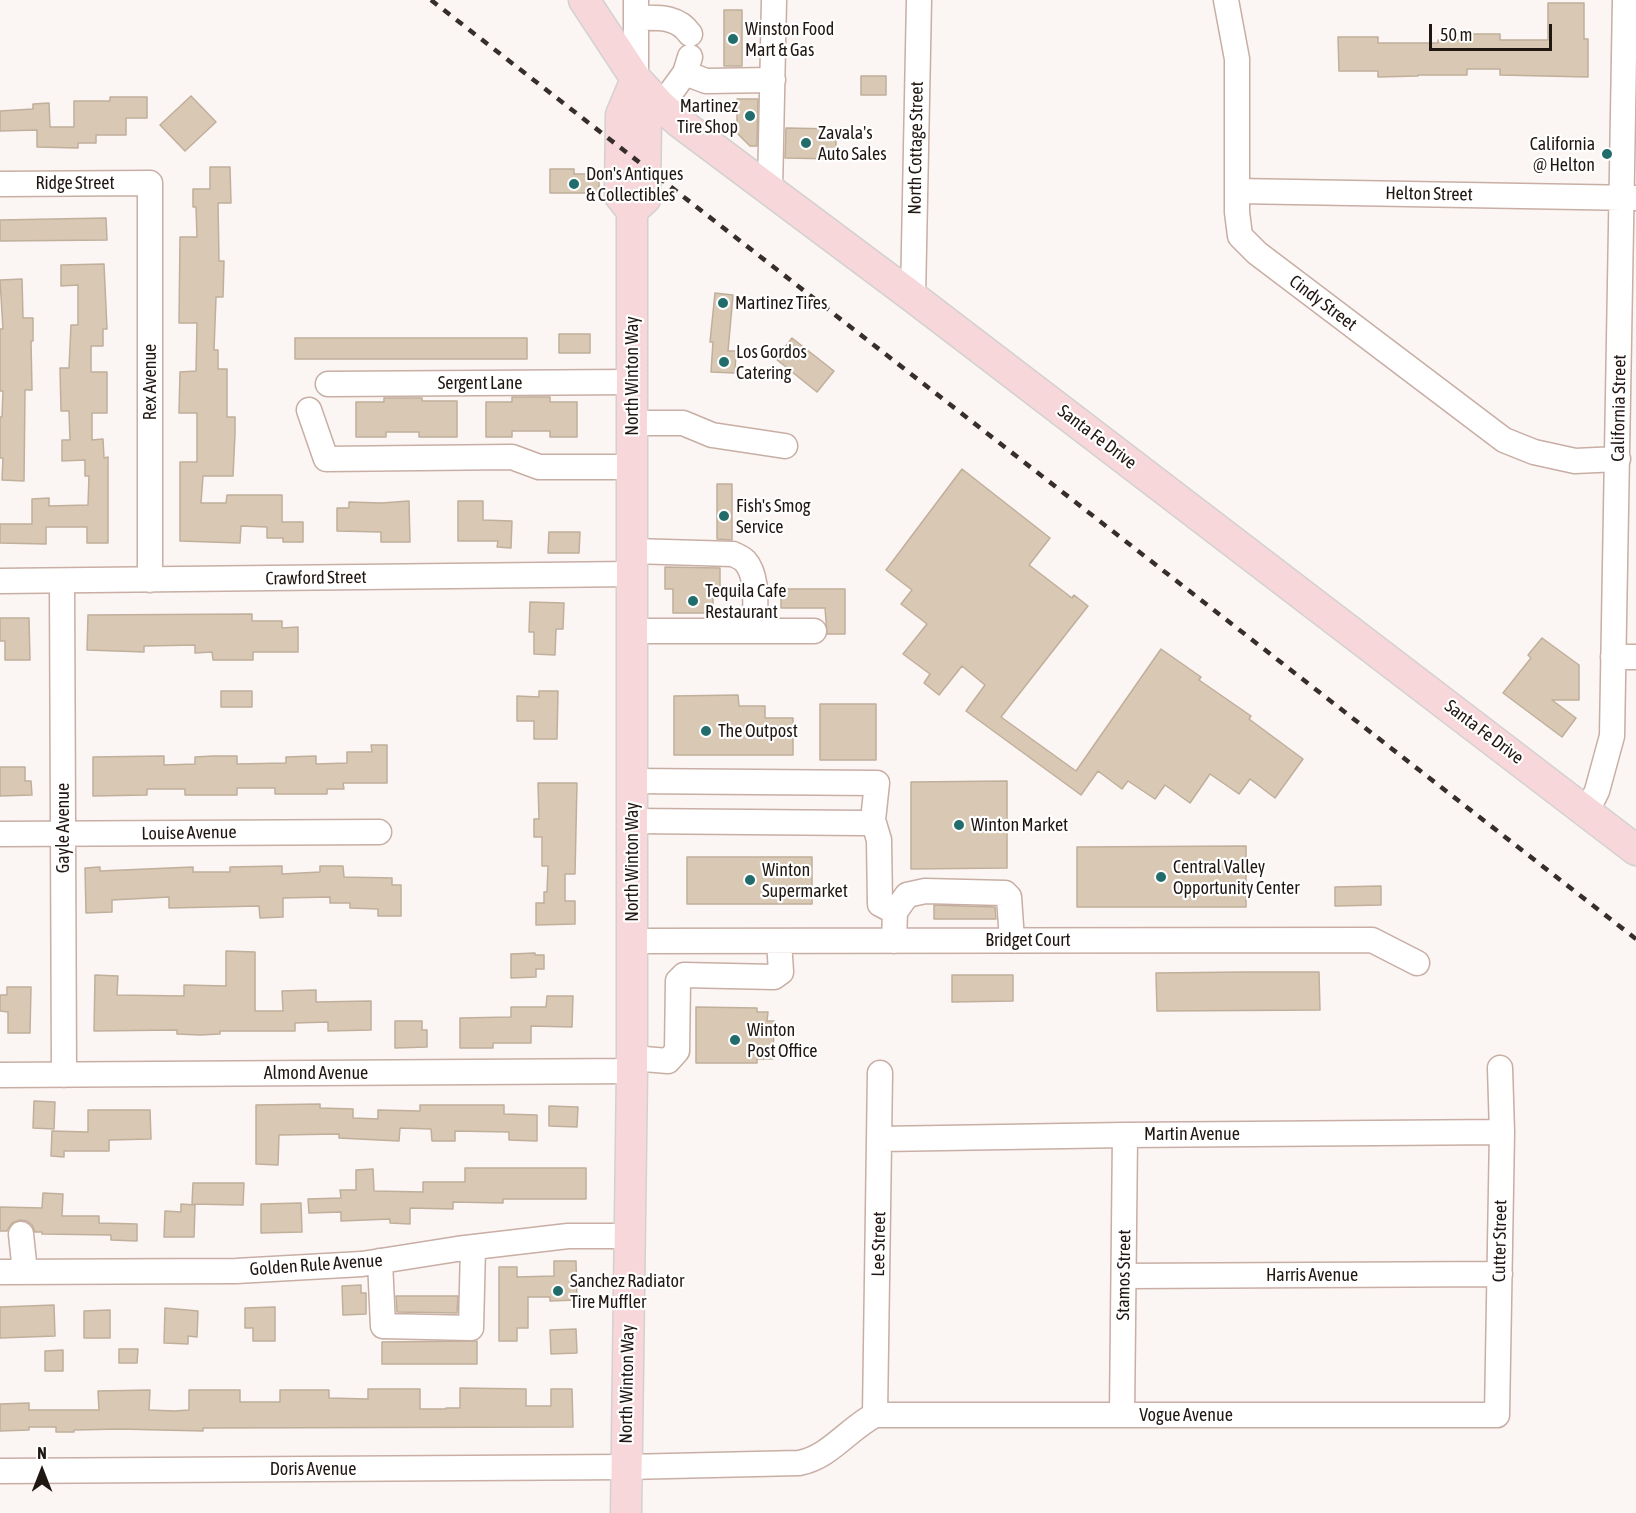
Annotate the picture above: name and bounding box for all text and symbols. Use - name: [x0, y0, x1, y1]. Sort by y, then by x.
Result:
- scale bar: [1432, 12, 1555, 50]
- place label: Winston Food Mart & Gas: [745, 18, 834, 60]
- text: 50 m: [1440, 24, 1472, 45]
- marker: Winston Food Mart & Gas: [726, 32, 740, 46]
- street label: North Cottage Street: [904, 81, 928, 215]
- place label: Martinez Tire Shop: [677, 95, 738, 138]
- marker: Martinez Tire Shop: [743, 109, 757, 123]
- place label: Zavala's Auto Sales: [818, 122, 886, 164]
- place label: California @ Helton: [1530, 133, 1595, 176]
- marker: Zavala's Auto Sales: [799, 136, 813, 150]
- marker: California @ Helton: [1600, 147, 1614, 161]
- place label: Don's Antiques & Collectibles: [586, 163, 683, 206]
- street label: Ridge Street: [35, 172, 115, 194]
- marker: Don's Antiques & Collectibles: [567, 177, 581, 191]
- street label: Helton Street: [1385, 182, 1473, 206]
- street label: Cindy Street: [1285, 271, 1361, 335]
- place label: Martinez Tires: [735, 292, 827, 314]
- marker: Martinez Tires: [716, 296, 730, 310]
- street label: North Winton Way: [621, 316, 643, 436]
- place label: Los Gordos Catering: [736, 341, 807, 384]
- street label: Rex Avenue: [139, 344, 161, 420]
- street label: California Street: [1607, 354, 1631, 462]
- marker: Los Gordos Catering: [717, 355, 731, 369]
- street label: Sergent Lane: [438, 372, 522, 394]
- street label: Santa Fe Drive: [1053, 400, 1141, 474]
- place label: Fish's Smog Service: [736, 495, 811, 538]
- marker: Fish's Smog Service: [717, 509, 731, 523]
- street label: Crawford Street: [265, 566, 367, 590]
- place label: Tequila Cafe Restaurant: [705, 580, 786, 622]
- marker: Tequila Cafe Restaurant: [686, 594, 700, 608]
- street label: Santa Fe Drive: [1440, 695, 1528, 769]
- place label: The Outpost: [718, 720, 798, 742]
- marker: The Outpost: [699, 724, 713, 738]
- street label: Gayle Avenue: [52, 783, 74, 873]
- street label: North Winton Way: [621, 802, 643, 922]
- place label: Winton Market: [971, 814, 1068, 836]
- marker: Winton Market: [952, 818, 966, 832]
- street label: Louise Avenue: [141, 821, 237, 845]
- place label: Central Valley Opportunity Center: [1173, 856, 1299, 898]
- place label: Winton Supermarket: [762, 859, 848, 902]
- marker: Central Valley Opportunity Center: [1154, 870, 1168, 884]
- marker: Winton Supermarket: [743, 873, 757, 887]
- street label: Bridget Court: [985, 929, 1071, 951]
- place label: Winton Post Office: [747, 1019, 817, 1062]
- marker: Winton Post Office: [728, 1033, 742, 1047]
- street label: Almond Avenue: [264, 1062, 368, 1084]
- street label: Martin Avenue: [1144, 1123, 1240, 1145]
- street label: Cutter Street: [1488, 1200, 1512, 1282]
- street label: Lee Street: [868, 1211, 890, 1277]
- street label: Stamos Street: [1112, 1229, 1136, 1321]
- street label: Golden Rule Avenue: [249, 1250, 383, 1280]
- street label: Harris Avenue: [1266, 1264, 1358, 1286]
- place label: Sanchez Radiator Tire Muffler: [570, 1270, 684, 1312]
- marker: Sanchez Radiator Tire Muffler: [551, 1284, 565, 1298]
- street label: North Winton Way: [615, 1324, 639, 1444]
- street label: Vogue Avenue: [1139, 1404, 1233, 1426]
- north arrow: [12, 1441, 72, 1501]
- text: N: [37, 1444, 47, 1462]
- street label: Doris Avenue: [270, 1458, 356, 1480]

